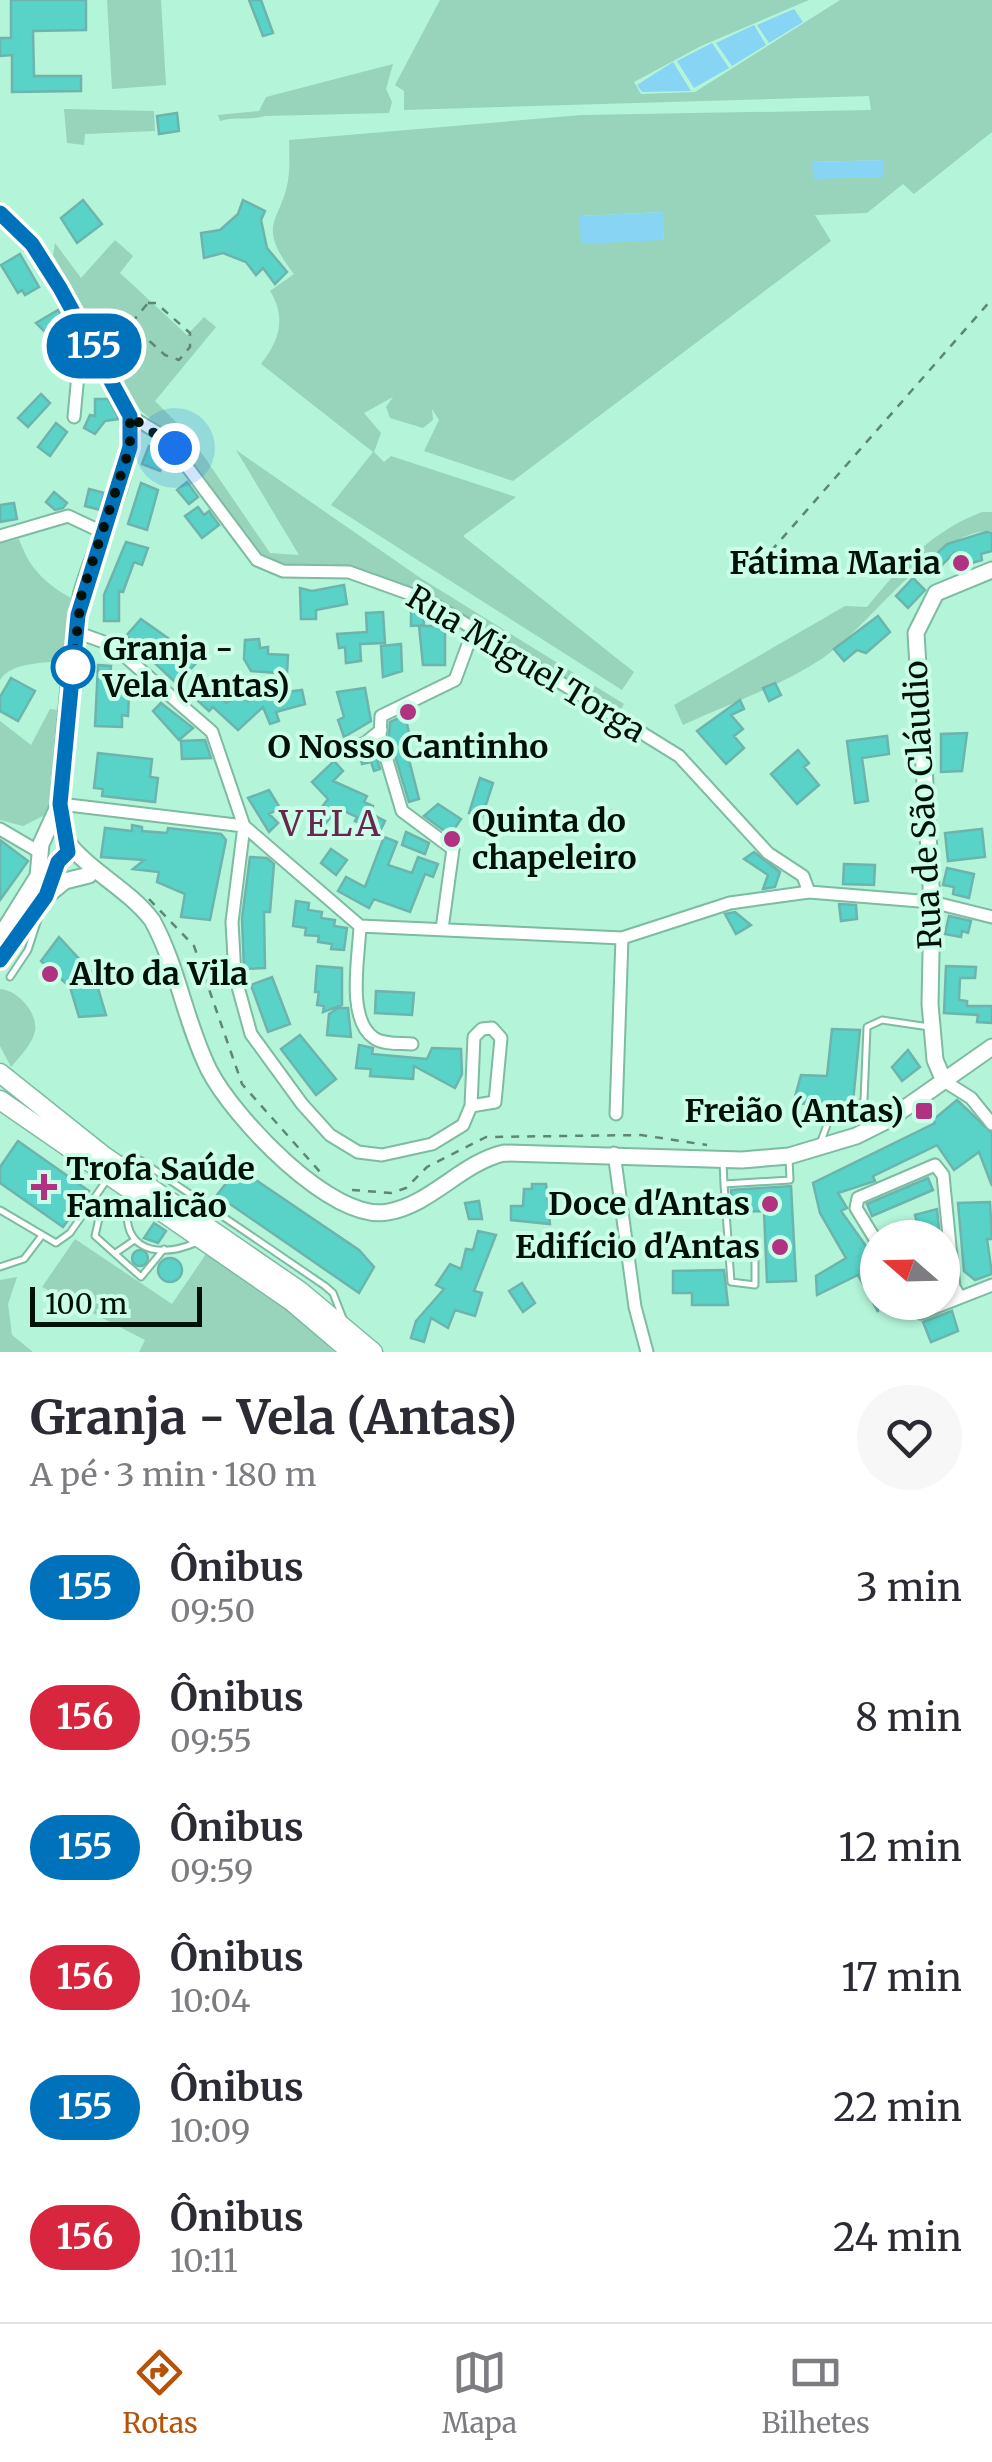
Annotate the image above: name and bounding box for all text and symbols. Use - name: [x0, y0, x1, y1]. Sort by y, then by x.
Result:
- line badge: 155: [36, 314, 152, 378]
- text: 155: [67, 324, 121, 368]
- your location: [150, 423, 200, 473]
- place label: Fátima Maria: [729, 543, 941, 583]
- marker: Fátima Maria: [950, 552, 972, 574]
- street label: Rua Miguel Torga: [399, 577, 653, 751]
- place label: Granja - Vela (Antas): [102, 629, 290, 706]
- marker: Granja - Vela (Antas): [52, 646, 94, 688]
- street label: Rua de São Cláudio: [895, 660, 951, 950]
- marker: O Nosso Cantinho: [397, 701, 419, 723]
- place label: O Nosso Cantinho: [268, 727, 548, 767]
- place label: Quinta do chapeleiro: [472, 801, 637, 878]
- district label: VELA: [278, 802, 383, 846]
- marker: Quinta do chapeleiro: [441, 828, 463, 850]
- place label: Alto da Vila: [69, 954, 248, 994]
- marker: Alto da Vila: [39, 963, 61, 985]
- place label: Freião (Antas): [684, 1091, 904, 1131]
- marker: Freião (Antas): [913, 1100, 935, 1122]
- place label: Trofa Saúde Famalicão: [66, 1149, 255, 1226]
- marker: Trofa Saúde Famalicão: [31, 1174, 57, 1200]
- place label: Doce d'Antas: [548, 1184, 750, 1224]
- marker: Doce d'Antas: [759, 1193, 781, 1215]
- north arrow: [860, 1220, 960, 1320]
- map controls: [860, 1220, 960, 1320]
- place label: Edifício d'Antas: [515, 1227, 760, 1267]
- marker: Edifício d'Antas: [769, 1236, 791, 1258]
- scale bar: [30, 1282, 202, 1326]
- text: 100 m: [45, 1286, 127, 1322]
- button: heart: [857, 1385, 962, 1490]
- text: Granja - Vela (Antas): [30, 1387, 517, 1447]
- text: A pé · 3 min · 180 m: [30, 1455, 317, 1495]
- text: Ônibus: [170, 1544, 304, 1591]
- text: 3 min: [856, 1564, 962, 1611]
- text: 155: [58, 1565, 112, 1609]
- text: 09:50: [170, 1591, 255, 1631]
- text: Ônibus: [170, 1674, 304, 1721]
- text: 8 min: [855, 1694, 962, 1741]
- text: 156: [57, 1695, 113, 1739]
- text: 09:55: [170, 1721, 252, 1761]
- text: Ônibus: [170, 1804, 304, 1851]
- text: 12 min: [839, 1824, 962, 1871]
- text: 155: [58, 1825, 112, 1869]
- text: 09:59: [170, 1851, 253, 1891]
- text: Ônibus: [170, 1934, 304, 1981]
- text: 17 min: [841, 1954, 962, 2001]
- text: 156: [57, 1955, 113, 1999]
- text: 10:04: [170, 1981, 250, 2021]
- text: Ônibus: [170, 2064, 304, 2111]
- text: 22 min: [833, 2084, 962, 2131]
- text: 155: [58, 2085, 112, 2129]
- text: 10:09: [170, 2111, 250, 2151]
- text: Ônibus: [170, 2194, 304, 2241]
- text: 24 min: [833, 2214, 962, 2261]
- text: 156: [57, 2215, 113, 2259]
- text: 10:11: [170, 2241, 238, 2281]
- tab: Rotas: [122, 2345, 198, 2441]
- tab: Mapa: [442, 2345, 517, 2441]
- tab: Bilhetes: [761, 2345, 870, 2441]

